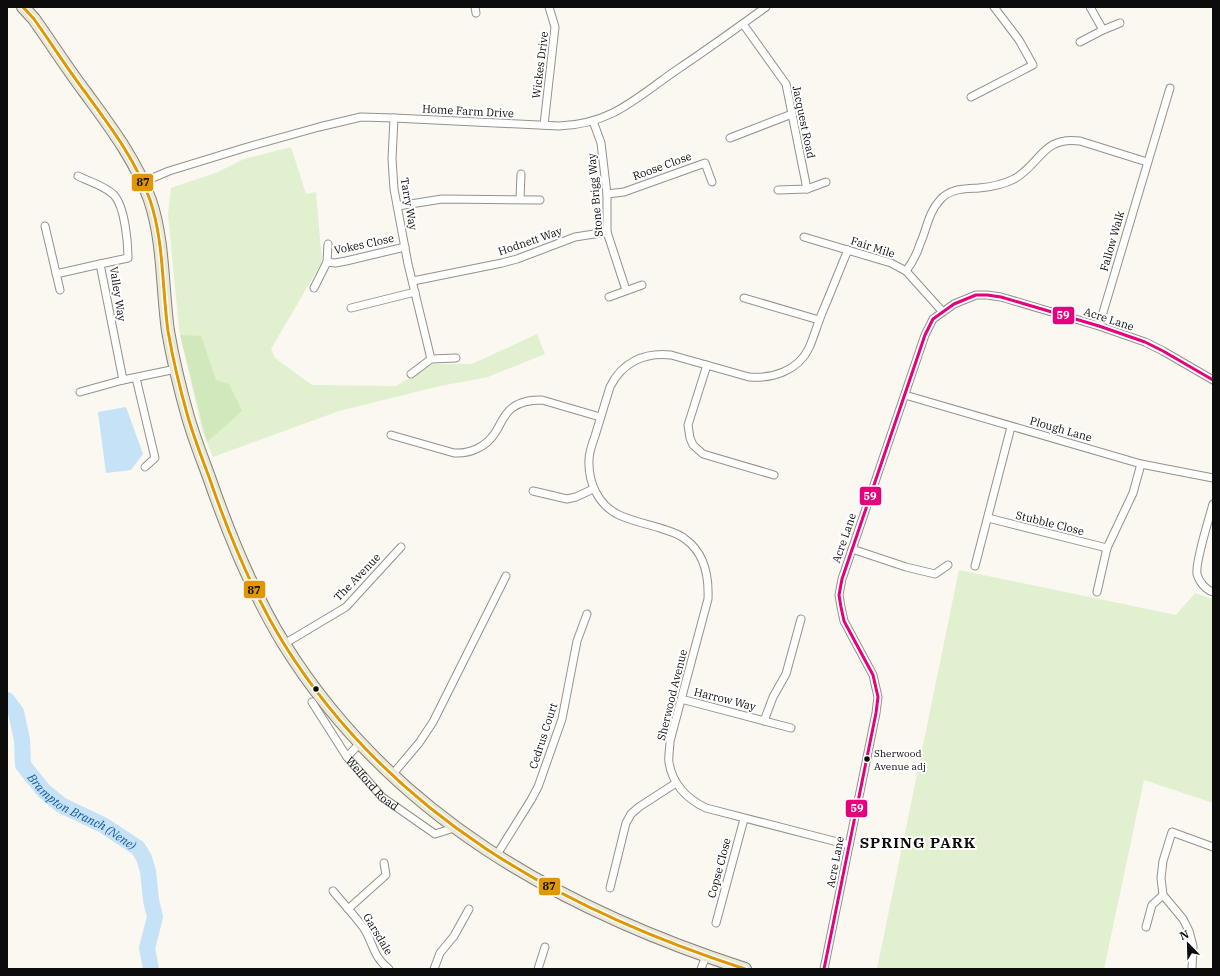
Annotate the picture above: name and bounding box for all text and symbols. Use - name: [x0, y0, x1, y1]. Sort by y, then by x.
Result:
- street label: Wickes Drive: [529, 31, 551, 99]
- street label: Jacquest Road: [789, 84, 819, 160]
- street label: Home Farm Drive: [422, 102, 514, 120]
- street label: Roose Close: [631, 149, 693, 183]
- street label: Stone Brigg Way: [584, 152, 606, 237]
- line badge: 87: [131, 173, 154, 192]
- text: 87: [136, 175, 150, 189]
- street label: Tarry Way: [398, 177, 421, 231]
- street label: Fallow Walk: [1097, 209, 1127, 273]
- street label: Hodnett Way: [496, 224, 564, 258]
- street label: Vokes Close: [333, 231, 395, 257]
- street label: Fair Mile: [849, 233, 897, 261]
- street label: Valley Way: [107, 266, 129, 322]
- street label: Acre Lane: [1082, 304, 1136, 334]
- line badge: 59: [1052, 306, 1075, 325]
- text: 59: [1056, 308, 1070, 322]
- street label: Plough Lane: [1028, 413, 1094, 445]
- line badge: 59: [859, 486, 882, 506]
- text: 59: [863, 489, 877, 503]
- street label: Stubble Close: [1014, 508, 1086, 538]
- street label: Acre Lane: [829, 511, 859, 565]
- street label: The Avenue: [331, 550, 383, 604]
- line badge: 87: [243, 580, 266, 599]
- text: 87: [247, 583, 261, 597]
- street label: Sherwood Avenue: [654, 648, 690, 742]
- unlabelled marker: [311, 684, 321, 694]
- street label: Harrow Way: [693, 685, 758, 713]
- street label: Cedrus Court: [526, 701, 560, 771]
- place label: Sherwood Avenue adj: [874, 747, 926, 773]
- street label: Welford Road: [343, 754, 401, 814]
- marker: Sherwood Avenue adj: [862, 754, 872, 764]
- water label: Brampton Branch (Nene): [24, 769, 140, 853]
- line badge: 59: [845, 799, 868, 818]
- text: 59: [850, 801, 864, 815]
- district label: SPRING PARK: [860, 833, 976, 852]
- street label: Acre Lane: [823, 835, 847, 889]
- street label: Copse Close: [704, 836, 734, 900]
- line badge: 87: [538, 877, 561, 896]
- text: 87: [542, 879, 556, 893]
- street label: Garsdale: [360, 911, 396, 957]
- north arrow: [1168, 924, 1208, 964]
- text: N: [1177, 927, 1191, 943]

